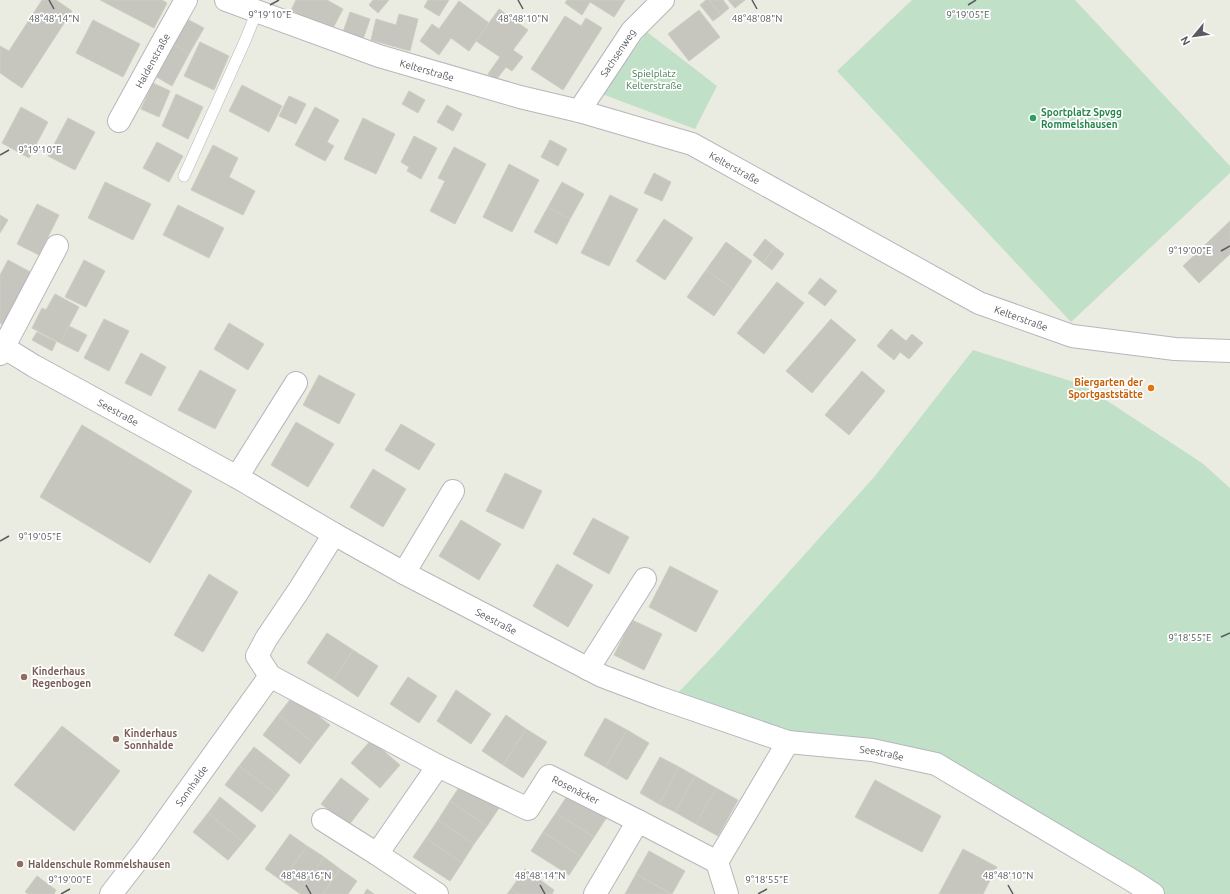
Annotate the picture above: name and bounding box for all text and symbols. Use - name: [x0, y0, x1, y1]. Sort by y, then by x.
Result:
- text: 9°19'10"E: [248, 9, 292, 20]
- text: 9°19'05"E: [946, 9, 990, 20]
- text: 48°48'14"N: [29, 13, 79, 24]
- text: 48°48'10"N: [498, 13, 548, 24]
- text: 48°48'08"N: [732, 13, 782, 24]
- north arrow: [1174, 16, 1214, 56]
- street label: Sachsenweg: [598, 27, 638, 79]
- street label: Haldenstraße: [133, 31, 172, 90]
- text: N: [1178, 34, 1192, 47]
- street label: Kelterstraße: [399, 57, 456, 83]
- park label: Spielplatz Kelterstraße: [626, 68, 682, 91]
- place label: Sportplatz Spvgg Rommelshausen: [1041, 107, 1122, 130]
- marker: Sportplatz Spvgg Rommelshausen: [1028, 113, 1038, 123]
- text: 9°19'10"E: [18, 144, 62, 155]
- street label: Kelterstraße: [708, 149, 762, 186]
- text: 9°19'00"E: [1168, 245, 1212, 256]
- street label: Kelterstraße: [993, 303, 1049, 333]
- place label: Biergarten der Sportgaststätte: [1068, 377, 1144, 400]
- marker: Biergarten der Sportgaststätte: [1146, 383, 1156, 393]
- street label: Seestraße: [96, 396, 141, 428]
- text: 9°19'05"E: [18, 531, 62, 542]
- street label: Seestraße: [474, 606, 519, 636]
- text: 9°18'55"E: [1168, 632, 1212, 643]
- place label: Kinderhaus Regenbogen: [32, 666, 91, 689]
- marker: Kinderhaus Regenbogen: [19, 672, 29, 682]
- place label: Kinderhaus Sonnhalde: [124, 728, 177, 751]
- marker: Kinderhaus Sonnhalde: [111, 734, 121, 744]
- street label: Seestraße: [859, 743, 905, 762]
- street label: Sonnhalde: [173, 763, 210, 808]
- street label: Rosenäcker: [550, 773, 602, 806]
- marker: Haldenschule Rommelshausen: [15, 859, 25, 869]
- place label: Haldenschule Rommelshausen: [28, 859, 171, 870]
- text: 48°48'16"N: [281, 870, 331, 881]
- text: 48°48'14"N: [515, 870, 565, 881]
- text: 48°48'10"N: [983, 870, 1033, 881]
- text: 9°19'00"E: [48, 874, 92, 885]
- text: 9°18'55"E: [745, 874, 789, 885]

